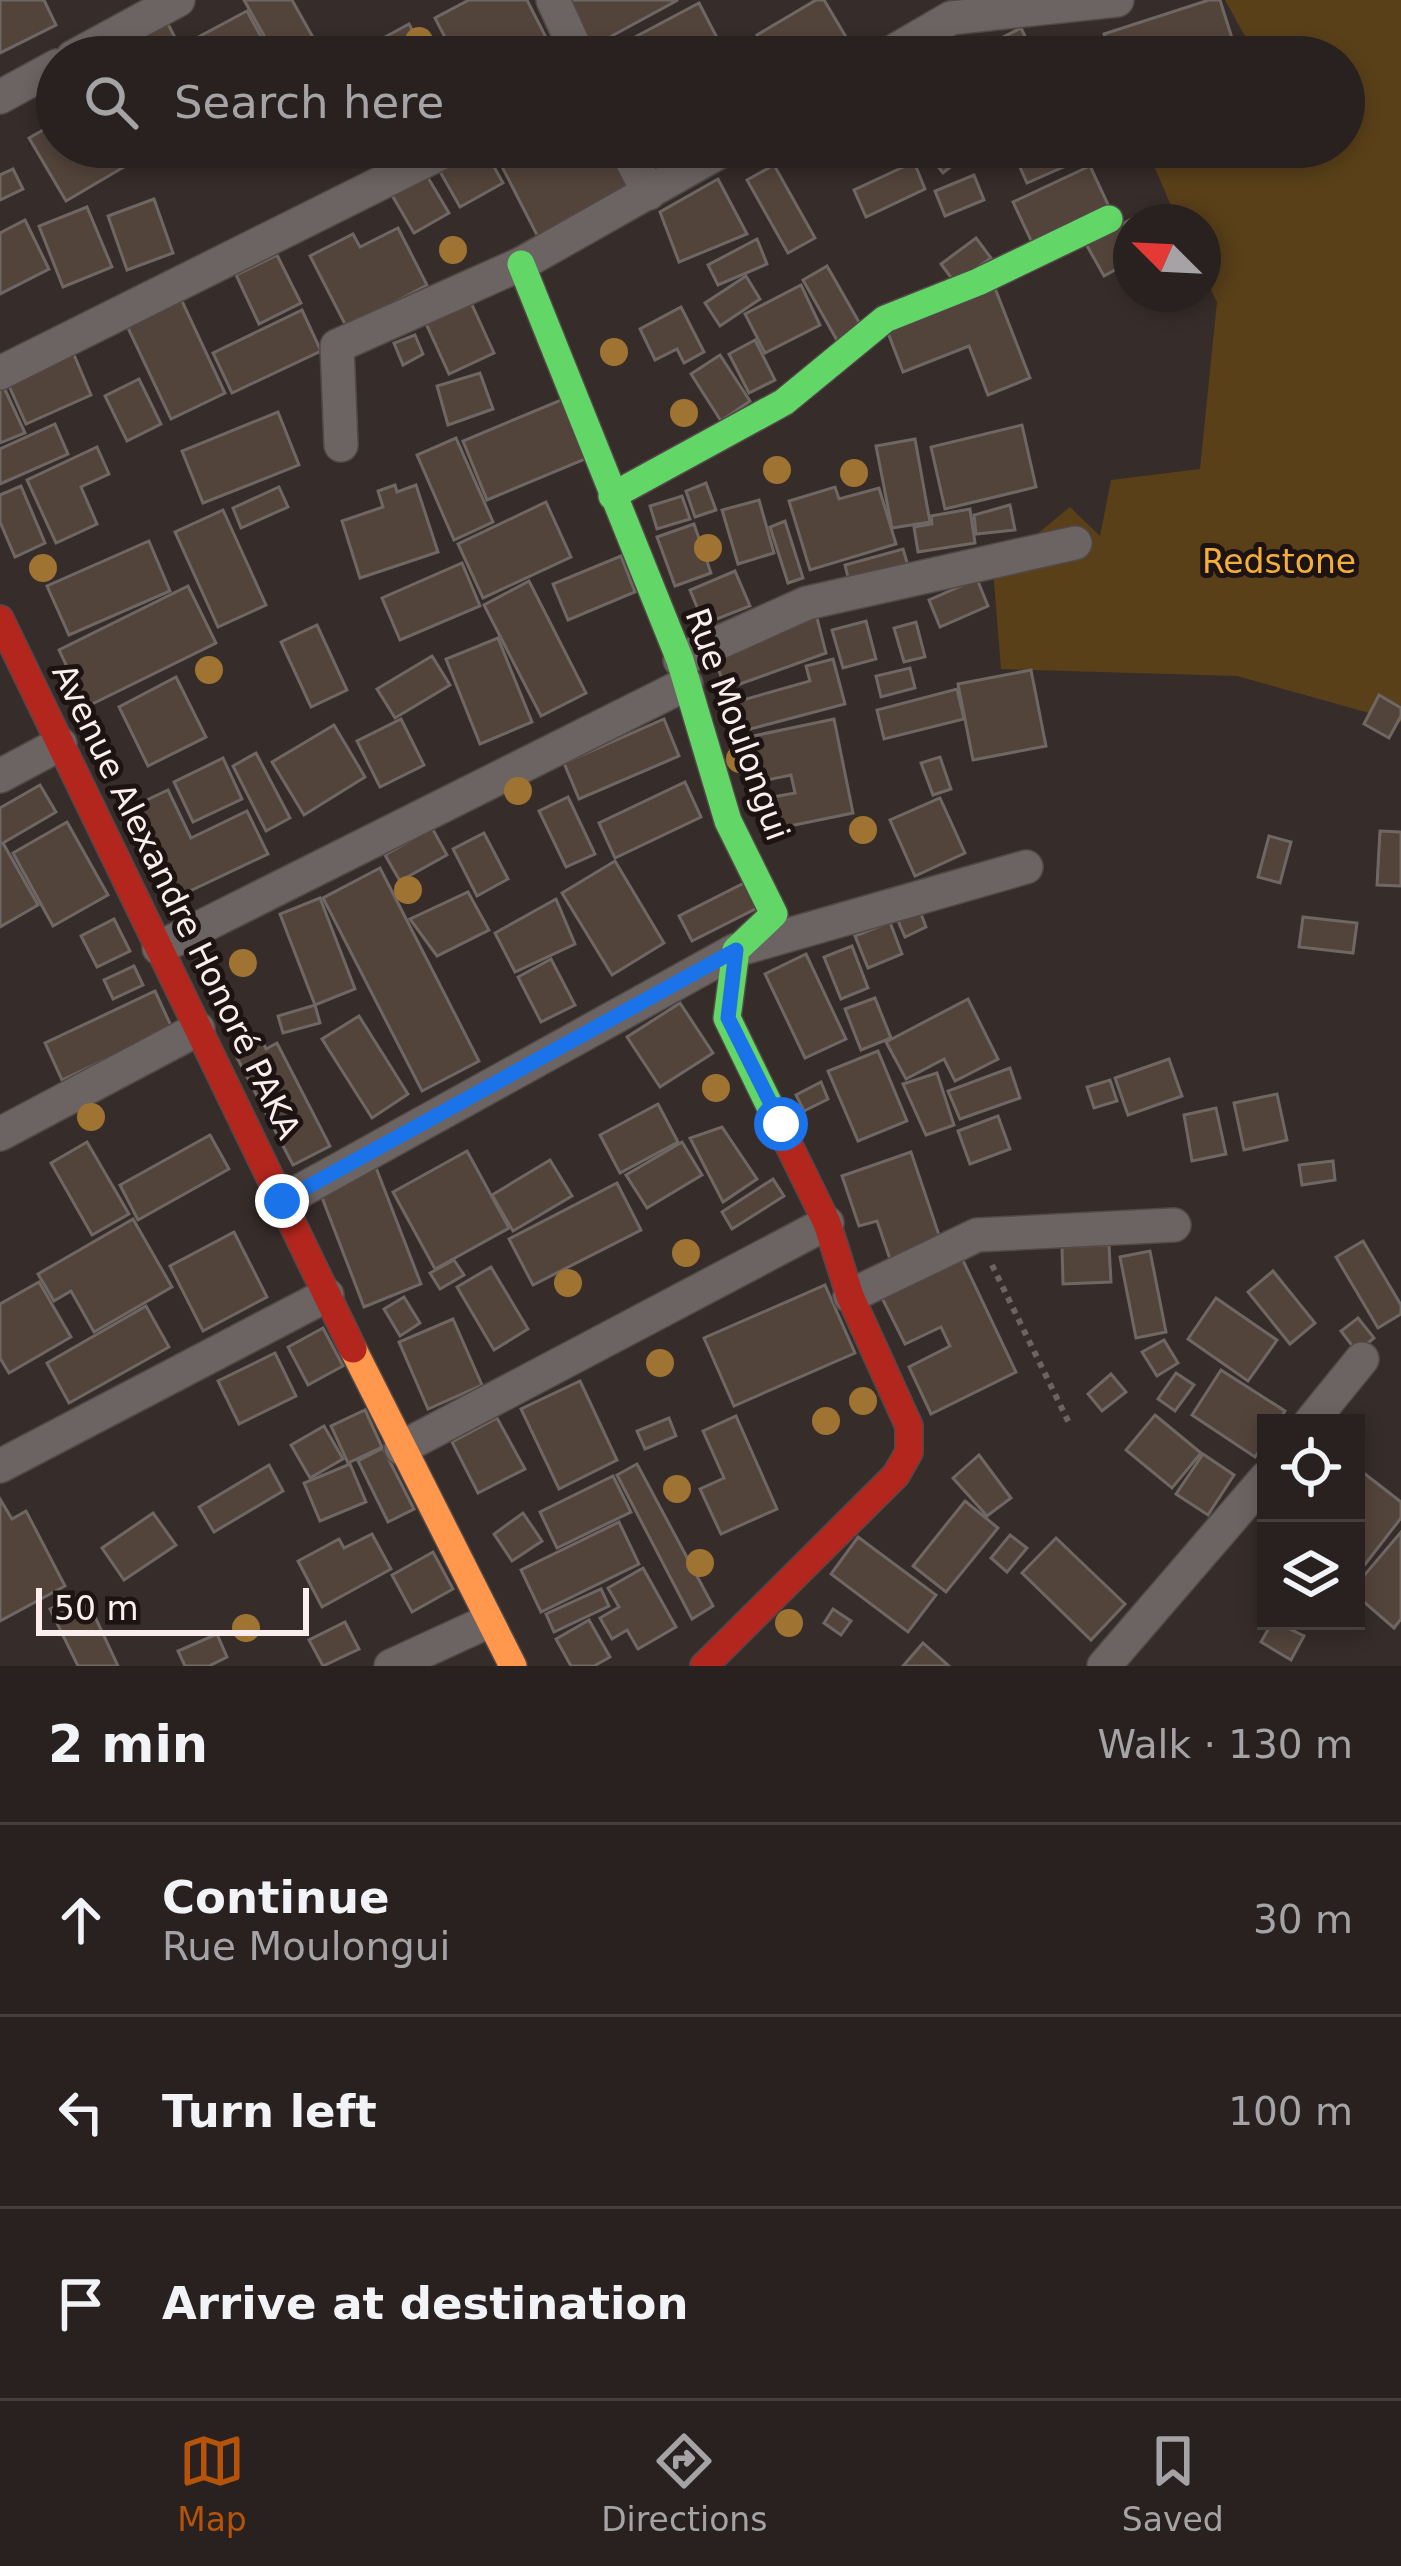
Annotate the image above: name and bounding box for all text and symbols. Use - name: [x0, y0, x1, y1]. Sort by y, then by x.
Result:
- search box: [36, 36, 1365, 168]
- icon: search: [78, 69, 144, 135]
- text: Search here: [174, 76, 444, 129]
- north arrow: [1113, 204, 1221, 312]
- park label: Redstone: [1202, 542, 1356, 581]
- street label: Rue Moulongui: [677, 603, 798, 846]
- street label: Avenue Alexandre Honoré PAKA: [44, 657, 309, 1145]
- route start: [754, 1097, 808, 1151]
- route end: [255, 1174, 309, 1228]
- map controls: [1257, 1414, 1365, 1630]
- button: locate: [1257, 1414, 1365, 1522]
- button: layers: [1257, 1522, 1365, 1630]
- scale bar: [36, 1582, 309, 1635]
- text: 50 m: [54, 1589, 139, 1628]
- text: 2 min: [48, 1715, 208, 1774]
- text: Walk · 130 m: [1098, 1722, 1353, 1767]
- text: Continue: [162, 1871, 390, 1924]
- icon: ahead: [48, 1887, 114, 1953]
- text: 30 m: [1253, 1897, 1353, 1942]
- text: Rue Moulongui: [162, 1924, 450, 1969]
- icon: left: [48, 2079, 114, 2145]
- text: Turn left: [162, 2085, 377, 2138]
- text: 100 m: [1228, 2089, 1353, 2134]
- icon: arrive: [48, 2271, 114, 2337]
- text: Arrive at destination: [162, 2277, 688, 2330]
- tab: Map: [177, 2428, 247, 2539]
- tab: Directions: [601, 2428, 767, 2539]
- tab: Saved: [1122, 2428, 1224, 2539]

